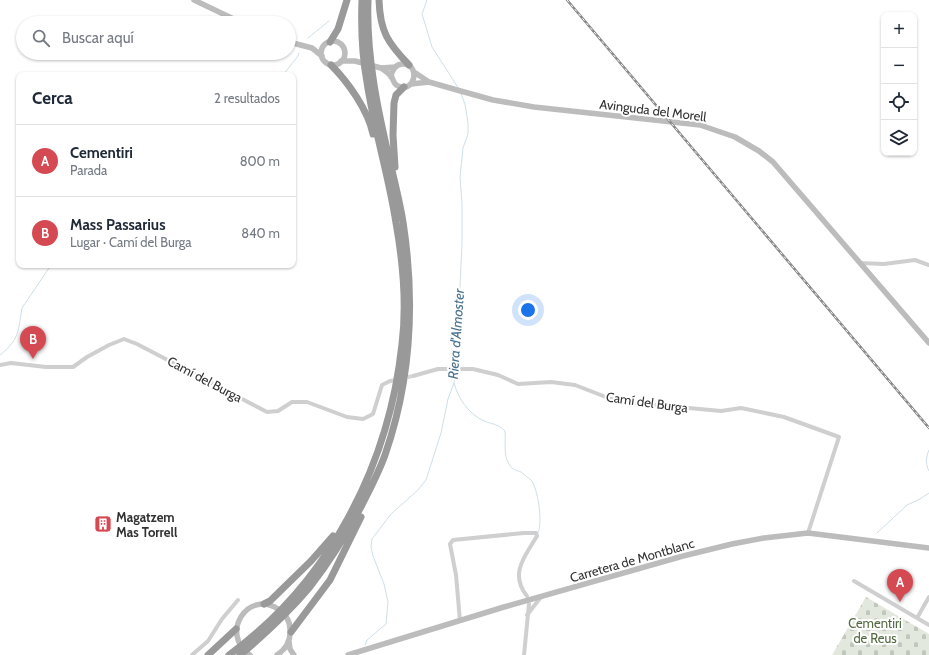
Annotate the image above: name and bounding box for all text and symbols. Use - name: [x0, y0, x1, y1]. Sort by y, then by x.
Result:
- map controls: [881, 12, 917, 156]
- button: +: [881, 12, 917, 48]
- search box: [16, 16, 296, 60]
- icon: search: [30, 27, 52, 49]
- text: Buscar aquí: [62, 29, 134, 47]
- button: −: [881, 48, 917, 84]
- button: locate: [881, 84, 917, 120]
- text: Cerca: [32, 88, 73, 108]
- text: 2 resultados: [214, 90, 280, 106]
- street label: Avinguda del Morell: [599, 95, 707, 125]
- button: layers: [881, 120, 917, 156]
- text: Cementiri: [70, 144, 133, 162]
- text: A: [41, 153, 49, 169]
- text: 800 m: [240, 153, 280, 169]
- text: Parada: [70, 162, 107, 178]
- text: Mass Passarius: [70, 216, 166, 234]
- text: B: [41, 225, 49, 241]
- text: 840 m: [241, 225, 280, 241]
- text: Lugar · Camí del Burga: [70, 234, 191, 250]
- water label: Riera d'Almoster: [444, 288, 468, 380]
- your location: [518, 300, 538, 320]
- pin: B: [20, 326, 46, 359]
- street label: Camí del Burga: [165, 353, 246, 406]
- street label: Camí del Burga: [605, 388, 690, 416]
- place label: Magatzem Mas Torrell: [116, 509, 178, 540]
- building icon: Magatzem Mas Torrell: [93, 514, 113, 534]
- street label: Carretera de Montblanc: [568, 535, 696, 585]
- pin: A: [887, 569, 913, 602]
- park label: Cementiri de Reus: [848, 615, 902, 646]

